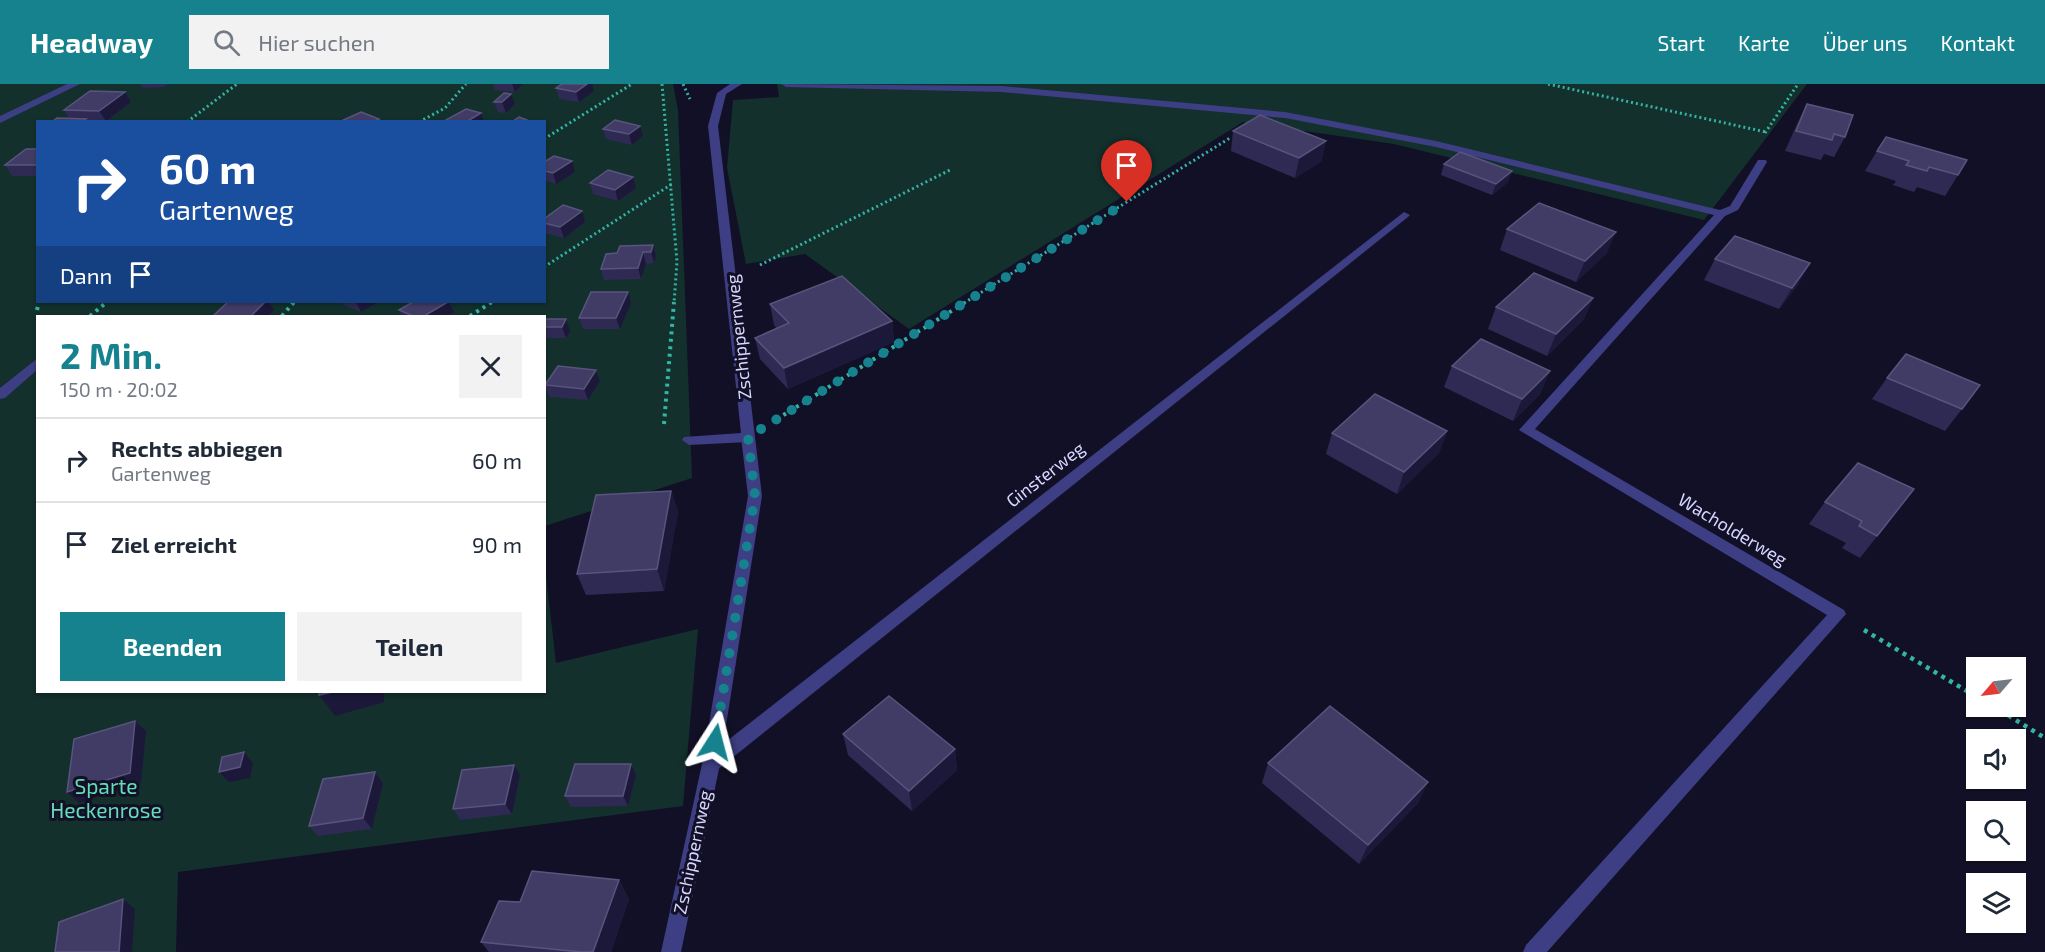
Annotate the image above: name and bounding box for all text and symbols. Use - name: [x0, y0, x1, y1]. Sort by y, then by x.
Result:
- search box: [189, 15, 609, 69]
- text: Headway: [30, 25, 153, 59]
- icon: search: [210, 26, 243, 59]
- text: Hier suchen: [258, 29, 375, 55]
- text: Start: [1658, 30, 1705, 55]
- text: Karte: [1738, 30, 1790, 55]
- text: Über uns: [1823, 30, 1908, 55]
- text: Kontakt: [1941, 30, 2015, 55]
- pin: [1101, 140, 1152, 202]
- text: 60 m: [159, 142, 256, 192]
- icon: right: [60, 144, 138, 222]
- icon: arrive: [1110, 149, 1143, 182]
- text: Gartenweg: [159, 193, 294, 225]
- icon: arrive: [124, 258, 157, 291]
- text: Dann: [60, 262, 112, 288]
- street label: Zschippernweg: [720, 273, 756, 401]
- text: 2 Min.: [60, 333, 162, 376]
- button: close: [459, 335, 522, 398]
- text: 150 m · 20:02: [60, 377, 178, 401]
- text: Rechts abbiegen: [111, 435, 283, 461]
- street label: Ginsterweg: [1001, 437, 1089, 511]
- icon: right: [60, 444, 93, 477]
- text: 60 m: [472, 447, 522, 473]
- text: Gartenweg: [111, 461, 211, 485]
- street label: Wacholderweg: [1675, 488, 1791, 570]
- icon: arrive: [60, 528, 93, 561]
- text: Ziel erreicht: [111, 531, 237, 557]
- text: 90 m: [472, 531, 522, 557]
- button: Beenden: [60, 612, 285, 681]
- button: Teilen: [297, 612, 522, 681]
- north arrow: [1966, 657, 2026, 717]
- map controls: [1966, 657, 2026, 933]
- position arrow: [683, 710, 747, 774]
- button: sound: [1966, 729, 2026, 789]
- park label: Sparte Heckenrose: [50, 773, 162, 822]
- street label: Zschippernweg: [668, 788, 716, 916]
- button: search: [1966, 801, 2026, 861]
- button: layers: [1966, 873, 2026, 933]

